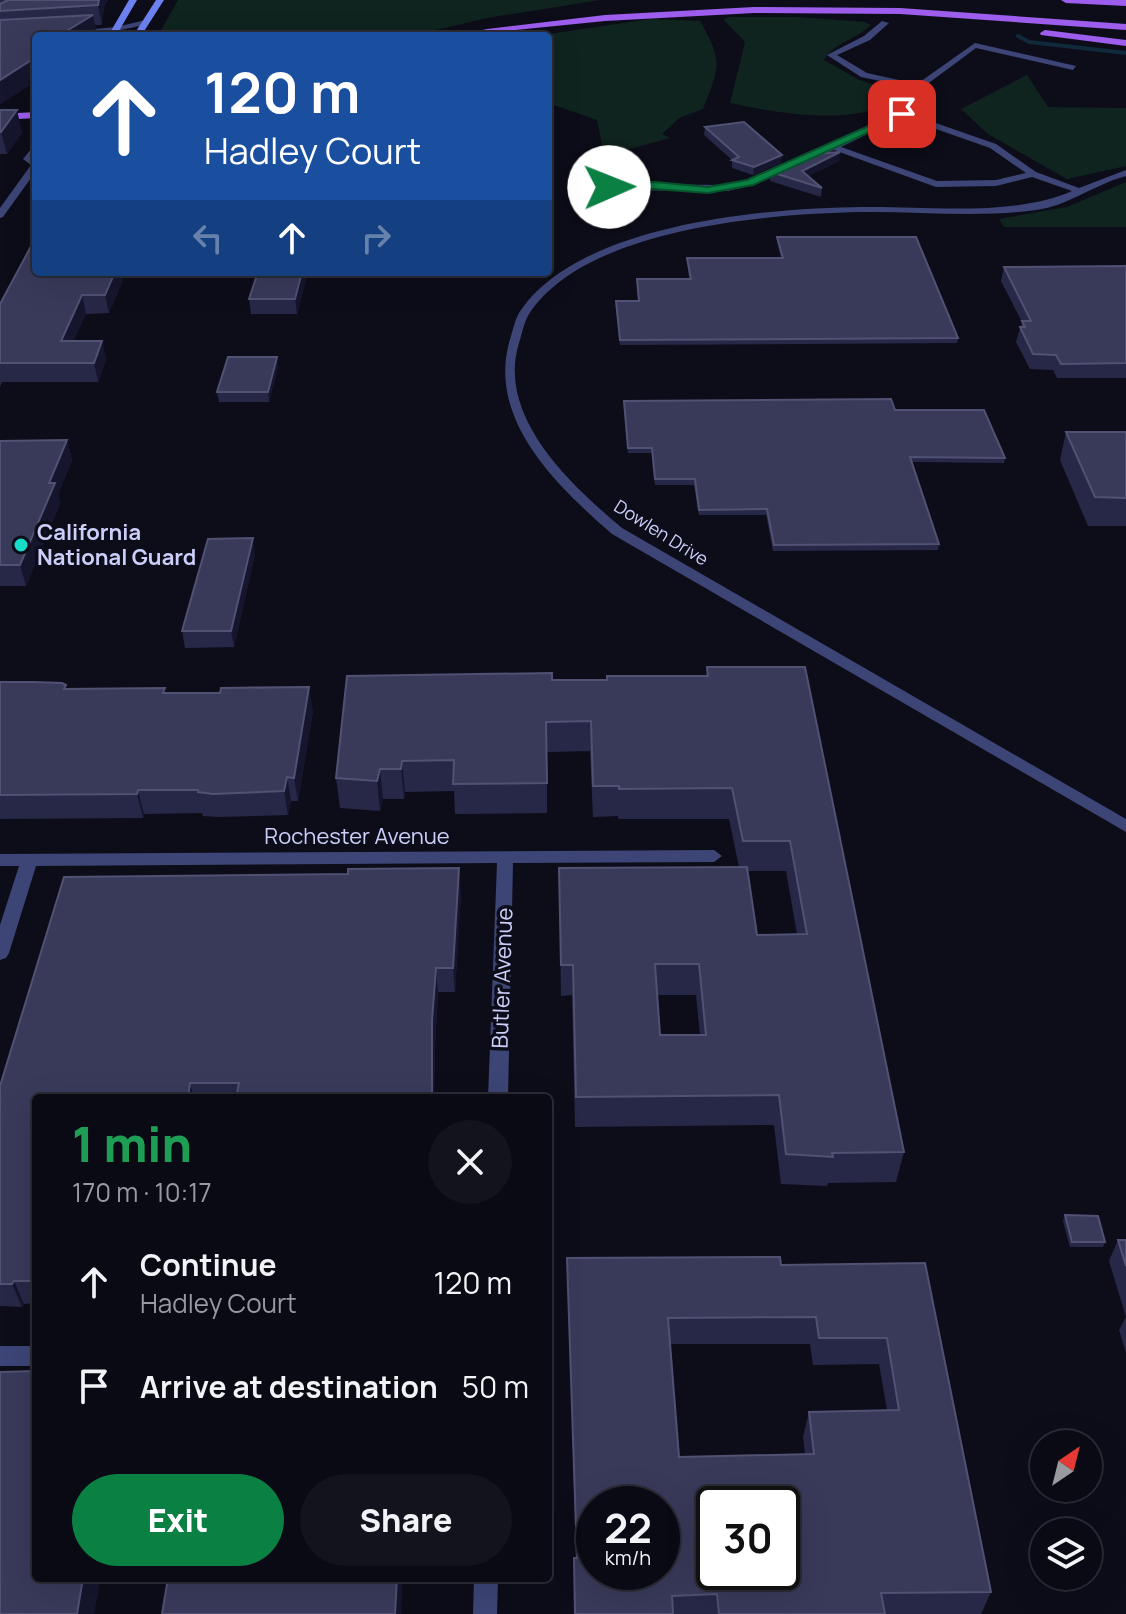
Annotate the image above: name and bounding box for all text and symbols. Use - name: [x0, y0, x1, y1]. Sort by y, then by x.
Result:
- text: 120 m: [204, 53, 360, 130]
- icon: ahead: [72, 64, 176, 168]
- pin: [868, 80, 936, 148]
- icon: arrive: [880, 92, 924, 136]
- text: Hadley Court: [204, 126, 421, 175]
- position arrow: [567, 145, 651, 229]
- icon: left: [186, 216, 230, 260]
- icon: ahead: [270, 216, 314, 260]
- icon: right: [354, 216, 398, 260]
- street label: Dowlen Drive: [610, 494, 713, 571]
- place label: California National Guard: [37, 517, 196, 572]
- marker: California National Guard: [12, 536, 30, 554]
- street label: Rochester Avenue: [264, 821, 450, 851]
- street label: Butler Avenue: [485, 907, 519, 1049]
- text: 1 min: [72, 1111, 192, 1176]
- button: close: [428, 1120, 512, 1204]
- text: 170 m · 10:17: [72, 1174, 212, 1210]
- text: Continue: [140, 1244, 276, 1285]
- icon: ahead: [72, 1260, 116, 1304]
- text: 120 m: [433, 1262, 512, 1303]
- text: Hadley Court: [140, 1285, 297, 1321]
- icon: arrive: [72, 1364, 116, 1408]
- text: Arrive at destination: [140, 1366, 438, 1407]
- text: 50 m: [462, 1366, 529, 1407]
- north arrow: [1030, 1430, 1102, 1502]
- map controls: [1030, 1430, 1102, 1590]
- button: Exit: [72, 1474, 284, 1566]
- button: Share: [300, 1474, 512, 1566]
- speed limit sign: 30: [696, 1486, 800, 1590]
- text: 22: [604, 1500, 652, 1555]
- button: layers: [1030, 1518, 1102, 1590]
- text: km/h: [605, 1544, 651, 1571]

